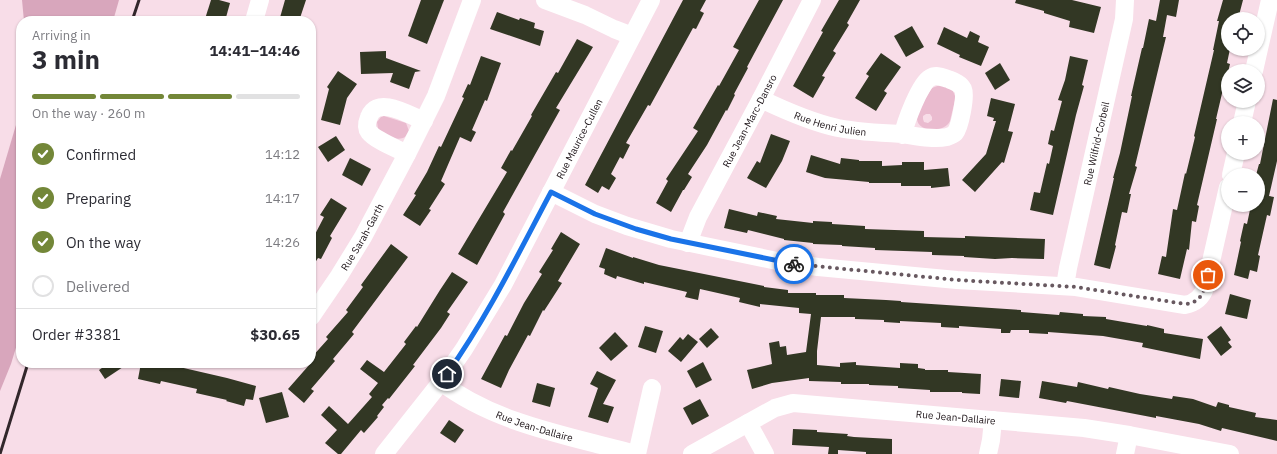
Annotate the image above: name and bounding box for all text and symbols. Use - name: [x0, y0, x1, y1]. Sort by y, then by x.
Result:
- map controls: [1221, 12, 1265, 212]
- button: locate: [1221, 12, 1265, 56]
- text: Arriving in: [32, 27, 91, 44]
- text: 14:41–14:46: [209, 41, 300, 60]
- text: 3 min: [32, 42, 100, 76]
- button: layers: [1221, 64, 1265, 108]
- street label: Rue Jean-Marc-Dansro: [719, 72, 779, 169]
- street label: Rue Maurice-Cullen: [553, 96, 605, 181]
- street label: Rue Wilfrid-Corbeil: [1080, 100, 1112, 187]
- text: On the way · 260 m: [32, 105, 145, 122]
- street label: Rue Henri Julien: [792, 108, 867, 138]
- button: +: [1221, 116, 1265, 160]
- icon: check: [32, 143, 54, 165]
- text: Confirmed: [66, 145, 136, 164]
- text: 14:12: [265, 146, 300, 163]
- button: −: [1221, 168, 1265, 212]
- icon: check: [32, 187, 54, 209]
- text: Preparing: [66, 189, 131, 208]
- text: 14:17: [265, 190, 300, 207]
- street label: Rue Sarah-Garth: [338, 201, 386, 273]
- icon: check: [32, 231, 54, 253]
- text: On the way: [66, 233, 141, 252]
- text: 14:26: [265, 234, 300, 251]
- courier: [774, 244, 814, 284]
- icon: bike: [783, 253, 805, 275]
- pin: [1191, 258, 1225, 292]
- icon: bag: [1197, 264, 1219, 286]
- text: Delivered: [66, 277, 130, 296]
- text: Order #3381: [32, 325, 121, 344]
- text: $30.65: [250, 325, 300, 344]
- pin: [430, 357, 464, 391]
- icon: home: [436, 363, 458, 385]
- street label: Rue Jean-Dallaire: [494, 407, 575, 444]
- street label: Rue Jean-Dallaire: [915, 407, 997, 427]

